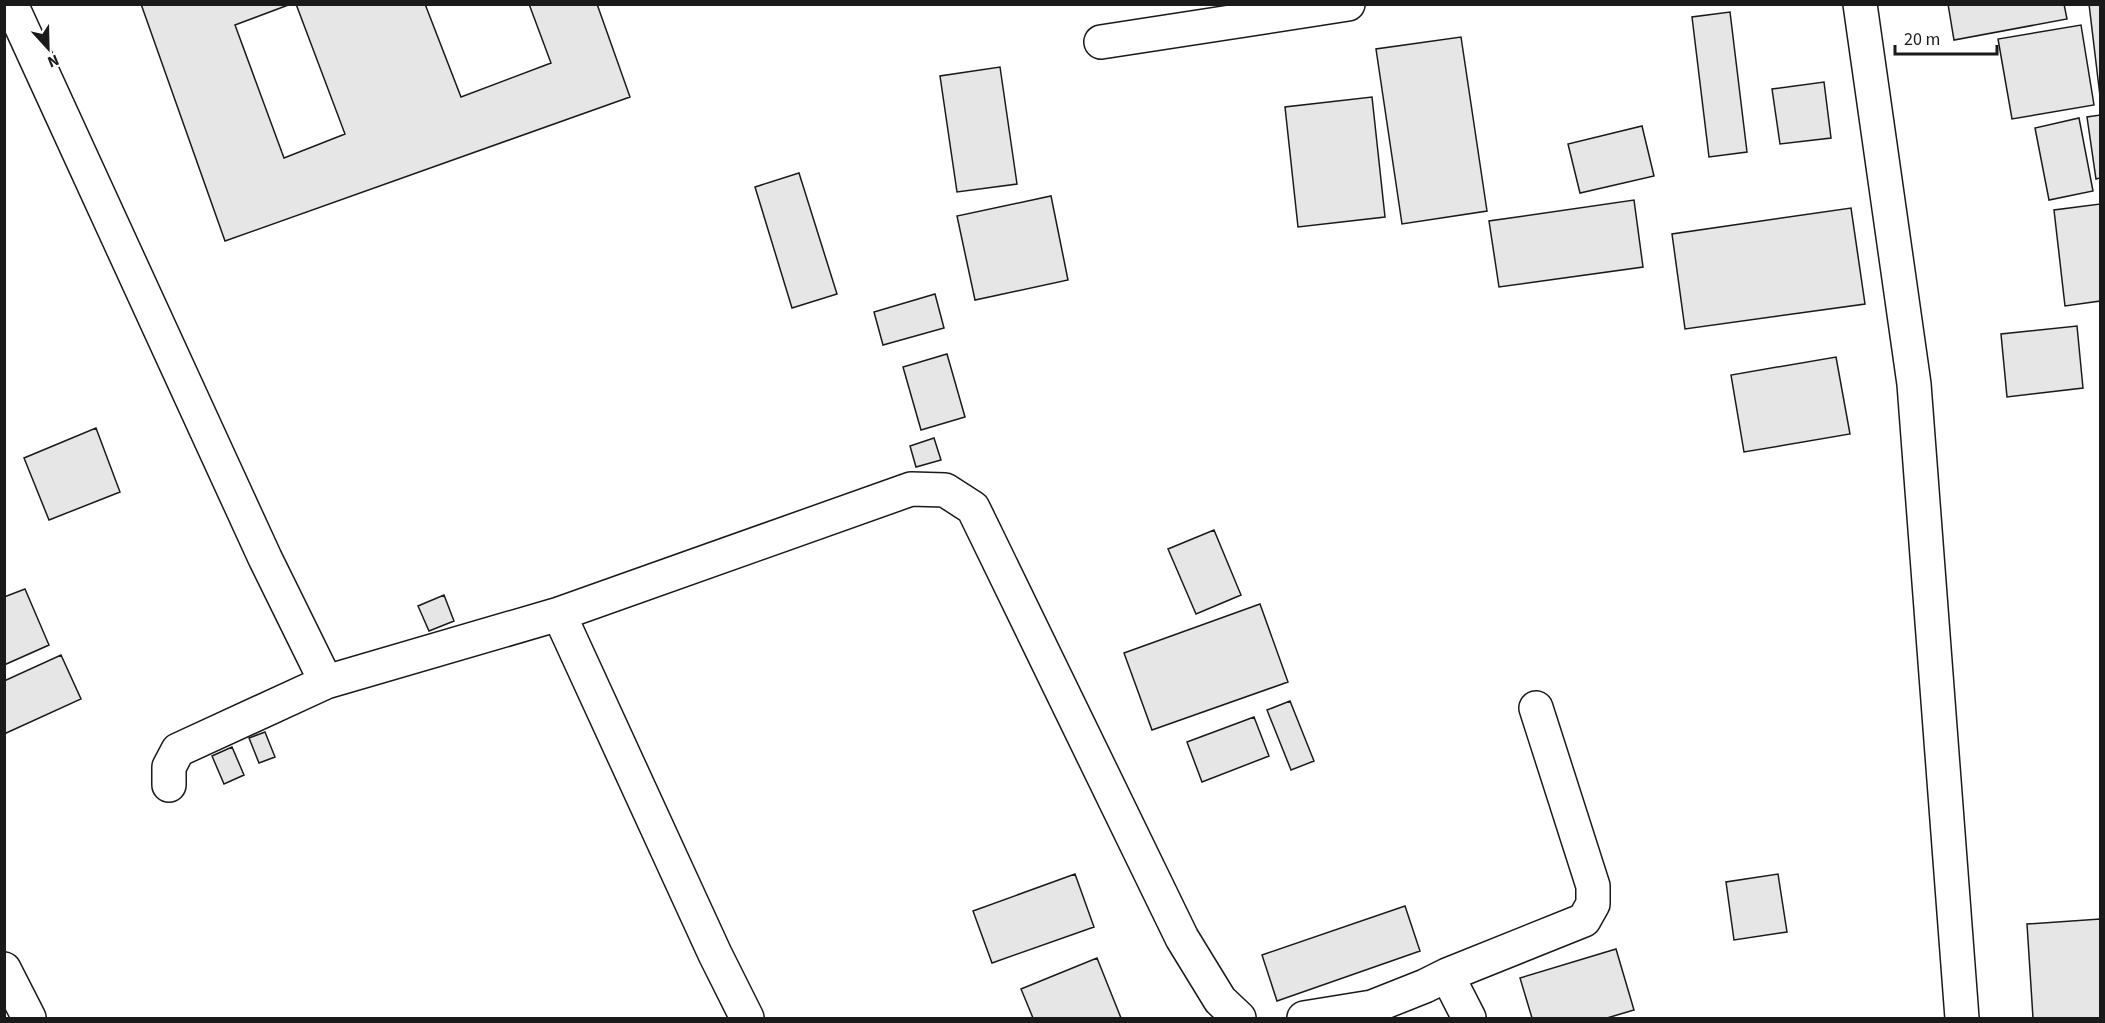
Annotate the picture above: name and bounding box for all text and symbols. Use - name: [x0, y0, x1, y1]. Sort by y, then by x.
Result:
- north arrow: [18, 18, 78, 78]
- scale bar: [1895, 18, 1997, 56]
- text: 20 m: [1904, 27, 1940, 52]
- text: N: [44, 49, 62, 73]

